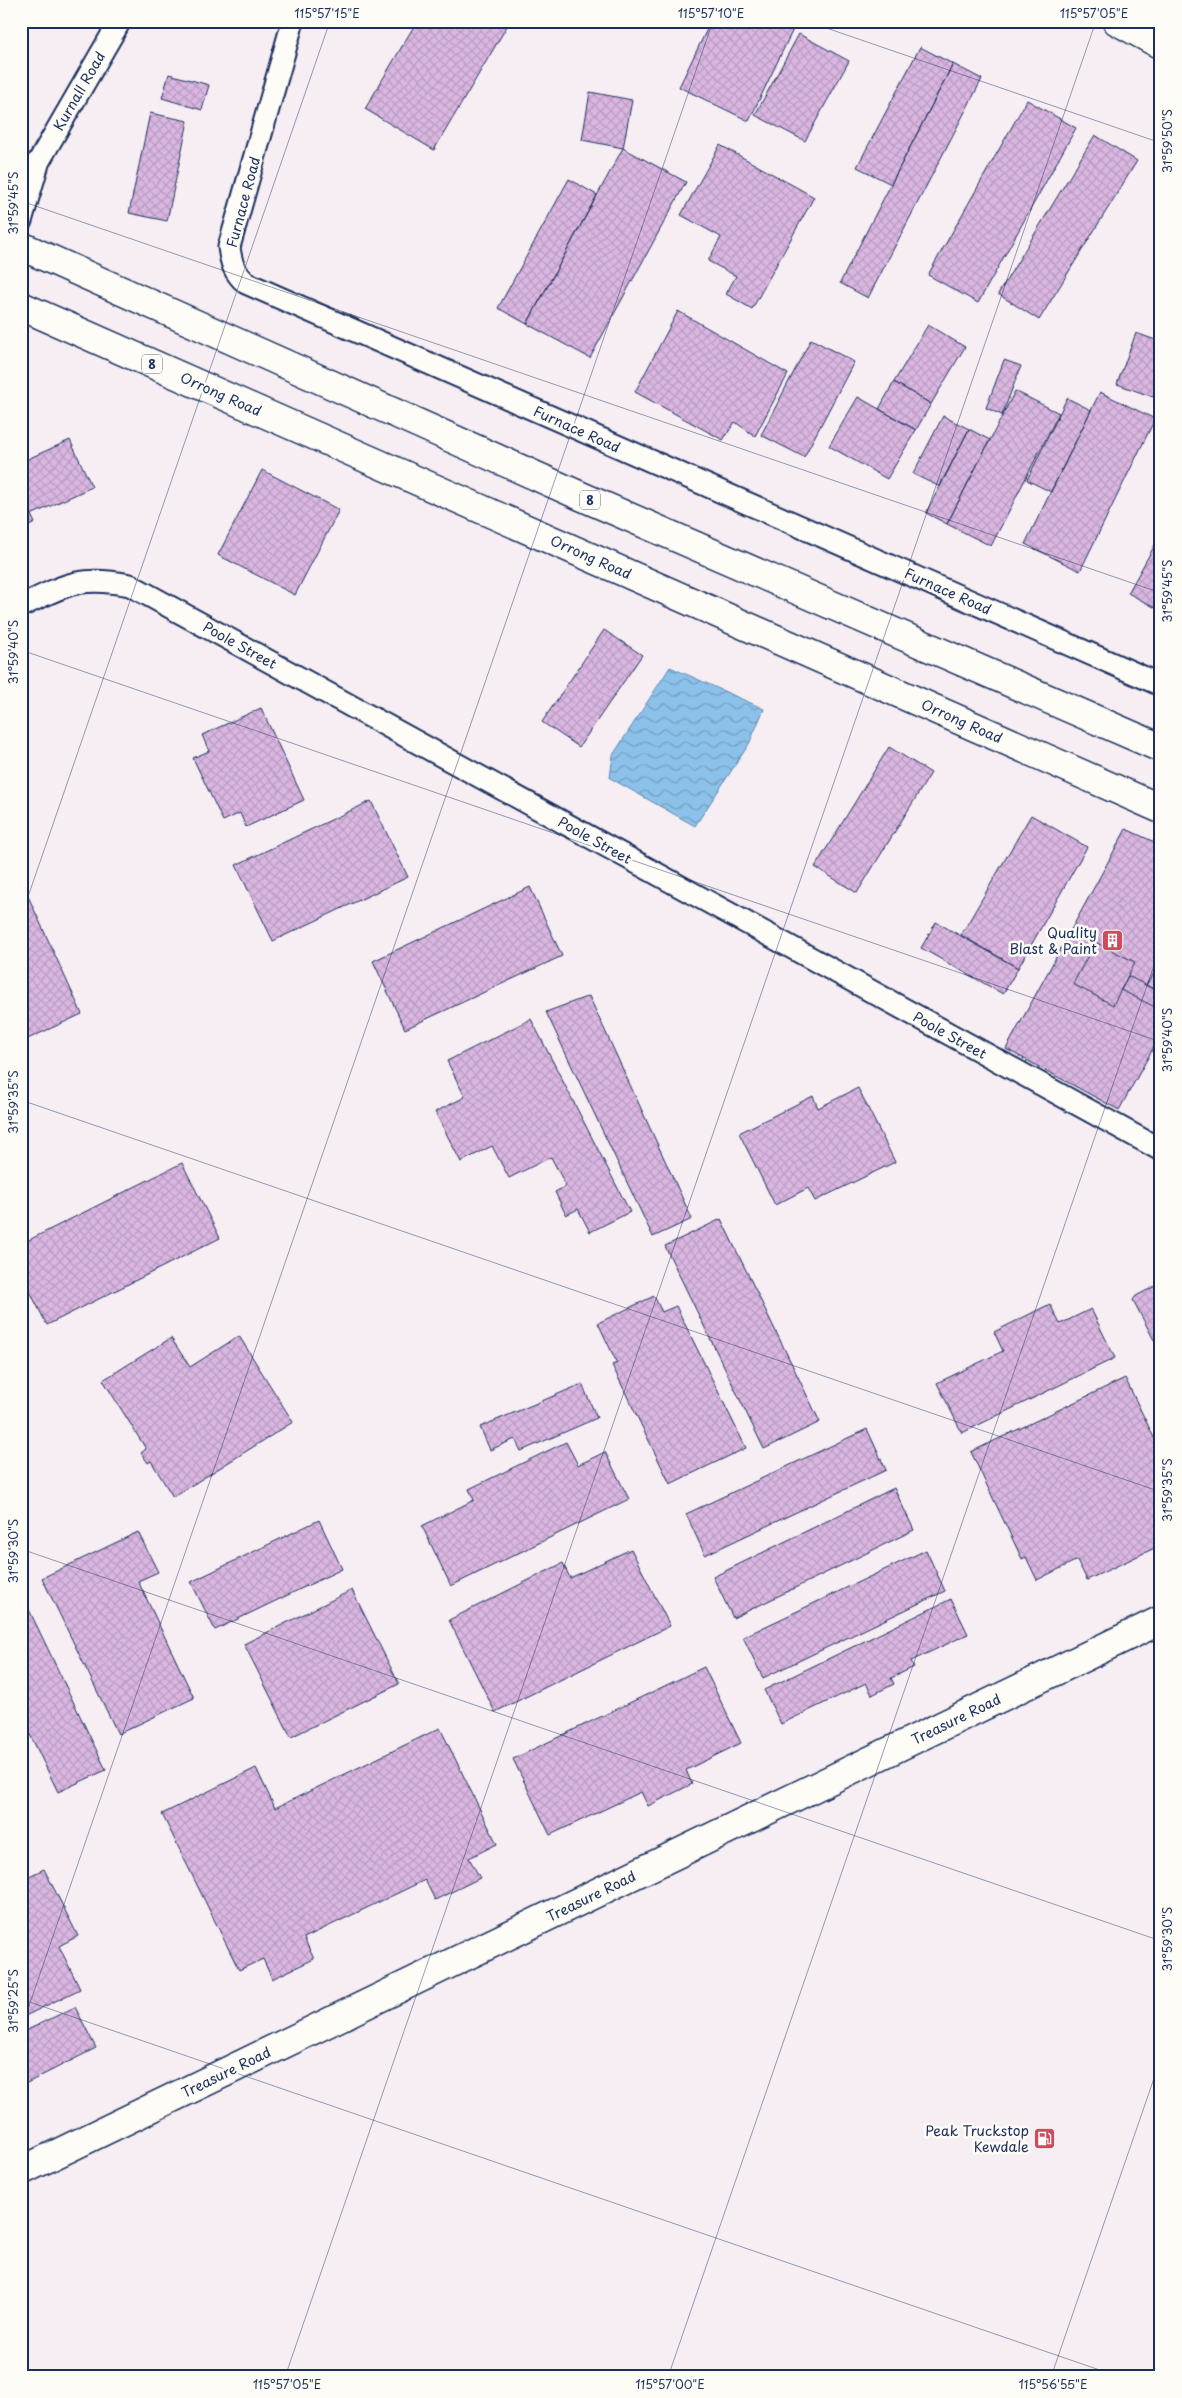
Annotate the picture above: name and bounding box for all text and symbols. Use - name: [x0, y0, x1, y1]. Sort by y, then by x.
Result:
- text: 115°57'15"E: [294, 4, 360, 22]
- text: 115°57'10"E: [678, 4, 744, 22]
- text: 115°57'05"E: [1060, 4, 1128, 22]
- street label: Kurnall Road: [48, 48, 110, 134]
- text: 31°59'50"S: [1158, 109, 1176, 173]
- street label: Furnace Road: [221, 154, 265, 250]
- text: 31°59'45"S: [4, 171, 22, 235]
- road number: 8: [142, 354, 162, 374]
- street label: Orrong Road: [177, 367, 265, 421]
- street label: Furnace Road: [530, 400, 624, 458]
- road number: 8: [580, 490, 600, 510]
- street label: Orrong Road: [547, 530, 635, 584]
- text: 31°59'45"S: [1158, 559, 1176, 623]
- street label: Furnace Road: [901, 562, 995, 620]
- street label: Poole Street: [199, 616, 281, 674]
- text: 31°59'40"S: [4, 620, 22, 684]
- street label: Orrong Road: [918, 694, 1006, 748]
- street label: Poole Street: [554, 811, 636, 869]
- place label: Quality Blast & Paint: [1009, 922, 1097, 959]
- building icon: Quality Blast & Paint: [1101, 928, 1125, 952]
- street label: Poole Street: [909, 1006, 991, 1064]
- text: 31°59'40"S: [1158, 1008, 1176, 1072]
- text: 31°59'35"S: [4, 1070, 22, 1134]
- text: 31°59'35"S: [1158, 1458, 1176, 1522]
- text: 31°59'30"S: [4, 1519, 22, 1583]
- street label: Treasure Road: [908, 1688, 1004, 1750]
- street label: Treasure Road: [543, 1865, 639, 1927]
- text: 31°59'30"S: [1158, 1907, 1176, 1971]
- text: 31°59'25"S: [4, 1969, 22, 2033]
- street label: Treasure Road: [178, 2041, 274, 2103]
- place label: Peak Truckstop Kewdale: [925, 2120, 1029, 2157]
- fuel station icon: Peak Truckstop Kewdale: [1033, 2126, 1057, 2150]
- text: 115°57'05"E: [253, 2375, 321, 2393]
- text: 115°57'00"E: [635, 2375, 705, 2393]
- text: 115°56'55"E: [1018, 2375, 1088, 2393]

